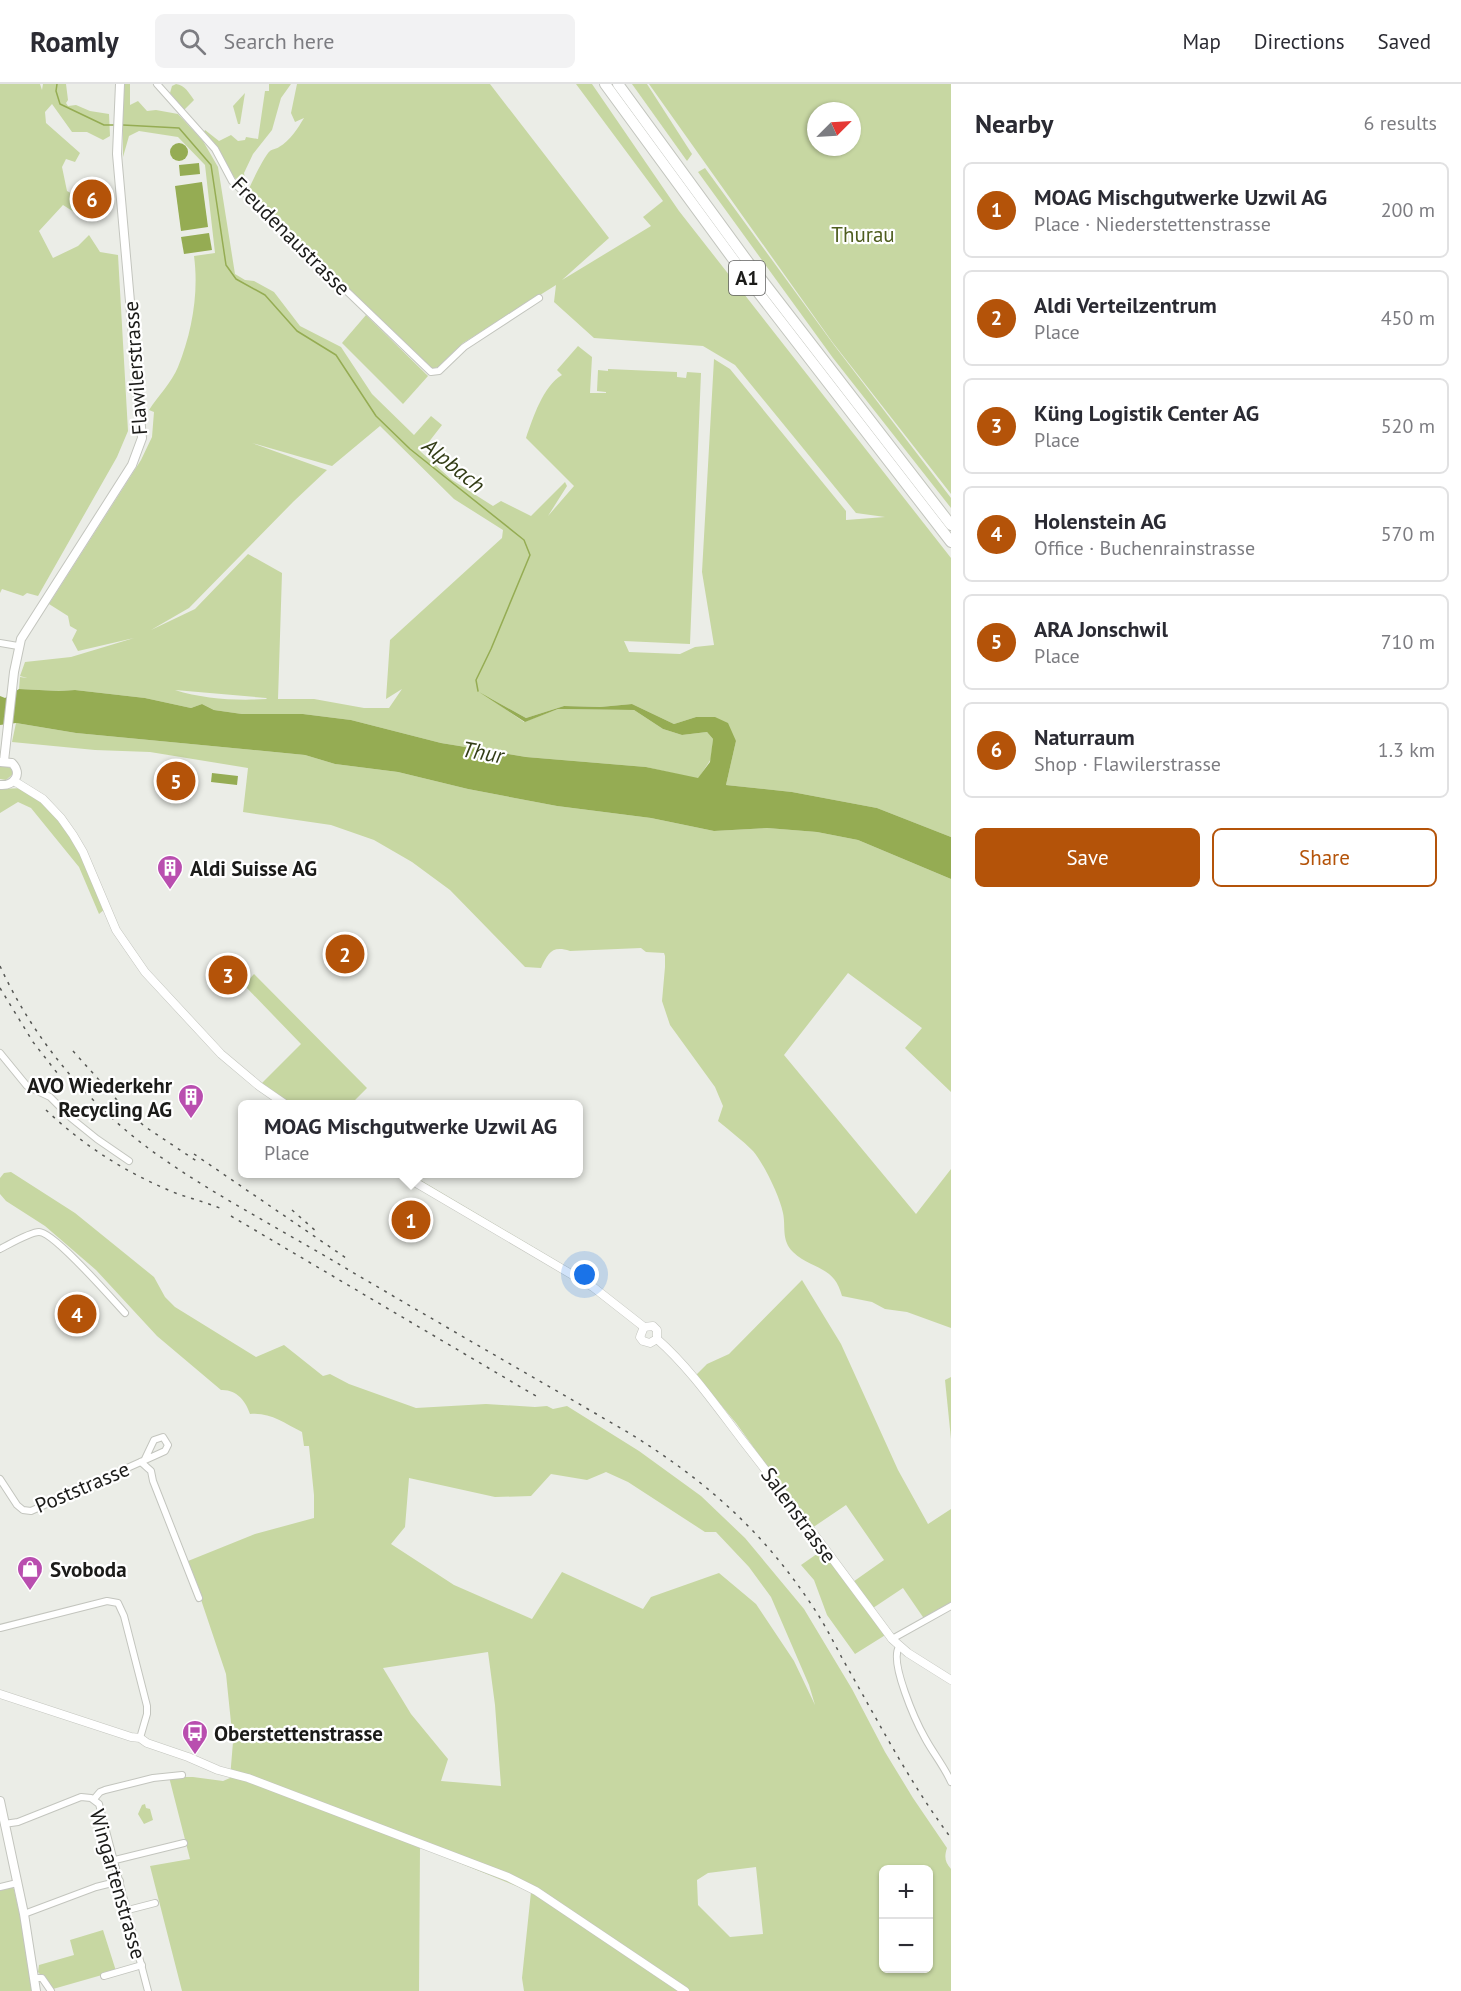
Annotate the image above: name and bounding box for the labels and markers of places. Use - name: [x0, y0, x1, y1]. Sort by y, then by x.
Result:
- pin: 6: [72, 176, 112, 222]
- pin: 5: [156, 758, 195, 804]
- building icon: Aldi Suisse AG: [155, 853, 185, 891]
- place label: Aldi Suisse AG: [190, 855, 317, 882]
- pin: 2: [326, 932, 364, 976]
- pin: 3: [208, 952, 248, 998]
- place label: AVO Wiederkehr Recycling AG: [27, 1072, 173, 1123]
- building icon: AVO Wiederkehr Recycling AG: [176, 1082, 206, 1120]
- pin: 1: [392, 1198, 430, 1242]
- pin: 4: [58, 1292, 97, 1336]
- shop icon: Svoboda: [15, 1554, 45, 1592]
- place label: Svoboda: [50, 1556, 127, 1583]
- bus stop icon: Oberstettenstrasse: [180, 1718, 210, 1756]
- place label: Oberstettenstrasse: [214, 1720, 383, 1747]

